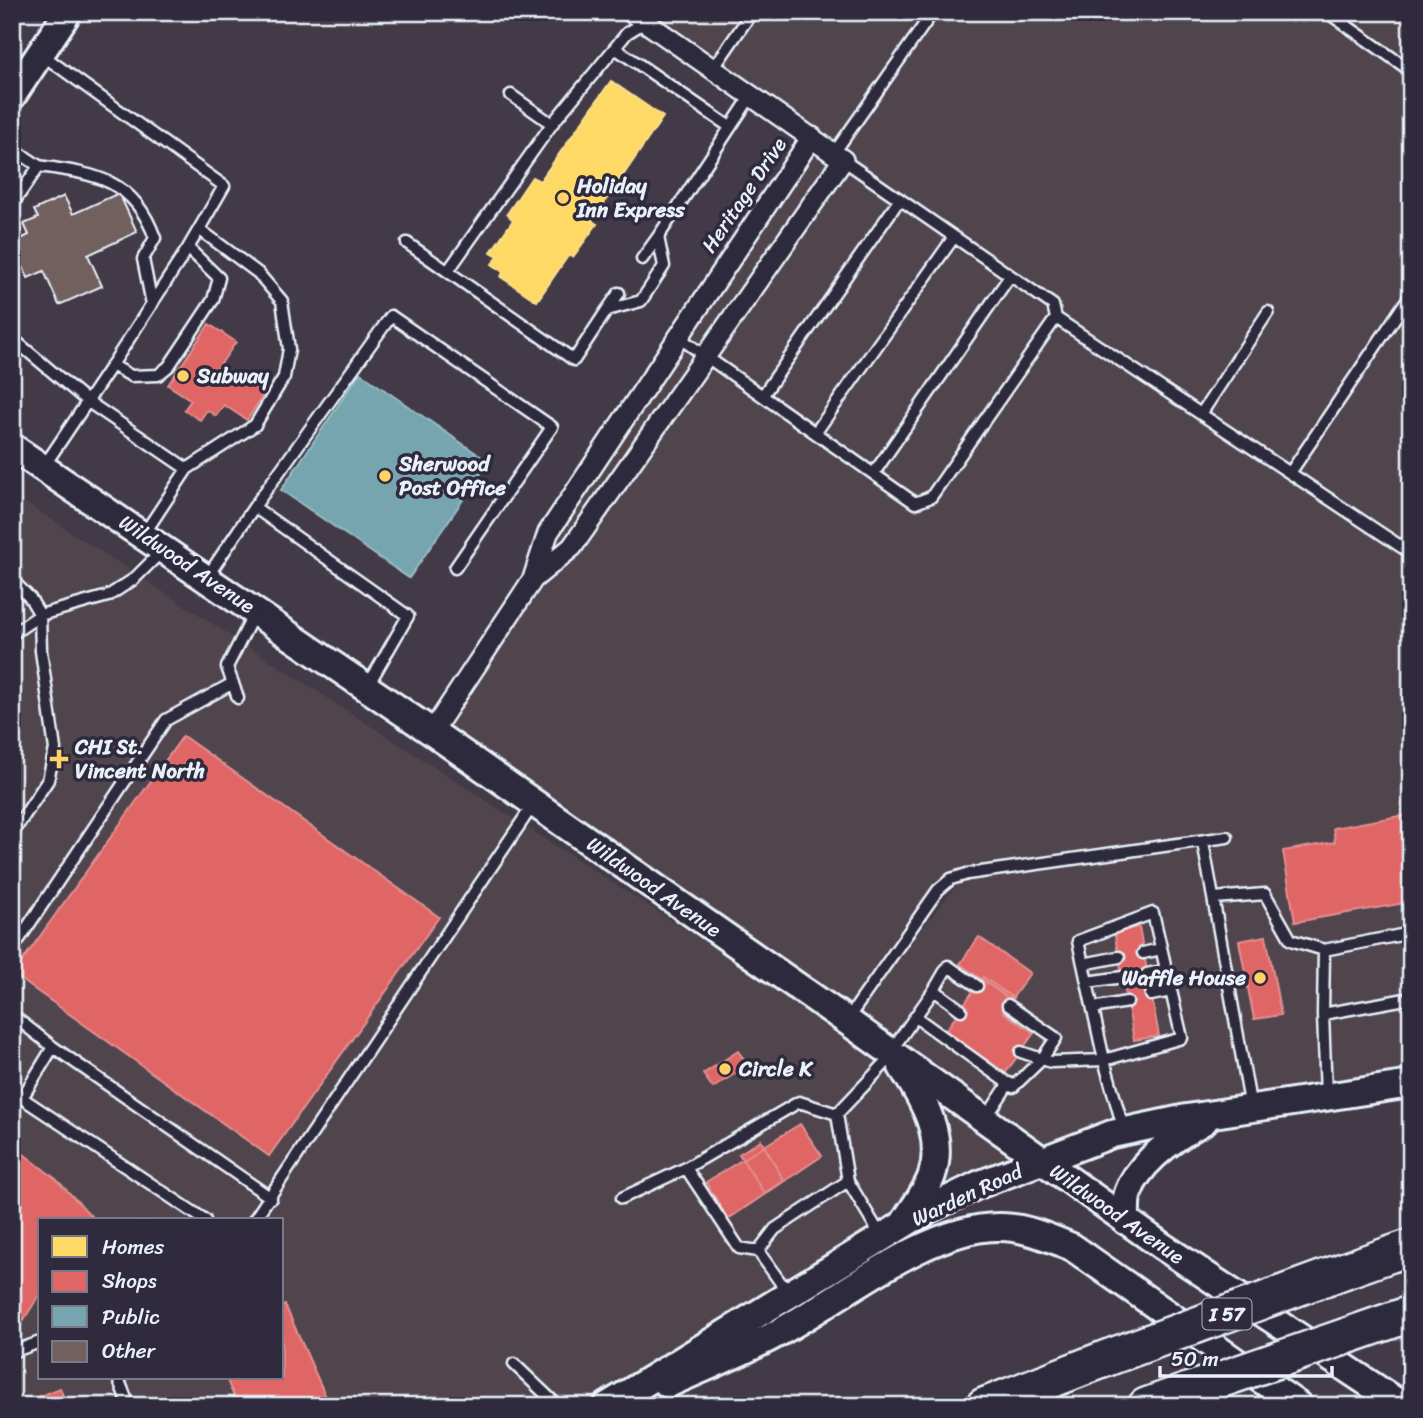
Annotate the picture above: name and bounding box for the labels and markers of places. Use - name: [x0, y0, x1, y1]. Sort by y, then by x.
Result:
- place label: Holiday Inn Express: [576, 167, 686, 229]
- marker: Holiday Inn Express: [555, 190, 571, 206]
- place label: Subway: [196, 357, 270, 395]
- marker: Subway: [175, 368, 191, 384]
- place label: Sherwood Post Office: [398, 445, 506, 507]
- marker: Sherwood Post Office: [377, 468, 393, 484]
- place label: CHI St. Vincent North: [74, 728, 205, 790]
- marker: CHI St. Vincent North: [49, 749, 69, 769]
- place label: Waffle House: [1121, 959, 1246, 997]
- marker: Waffle House: [1252, 970, 1268, 986]
- place label: Circle K: [738, 1050, 814, 1088]
- marker: Circle K: [717, 1061, 733, 1077]

